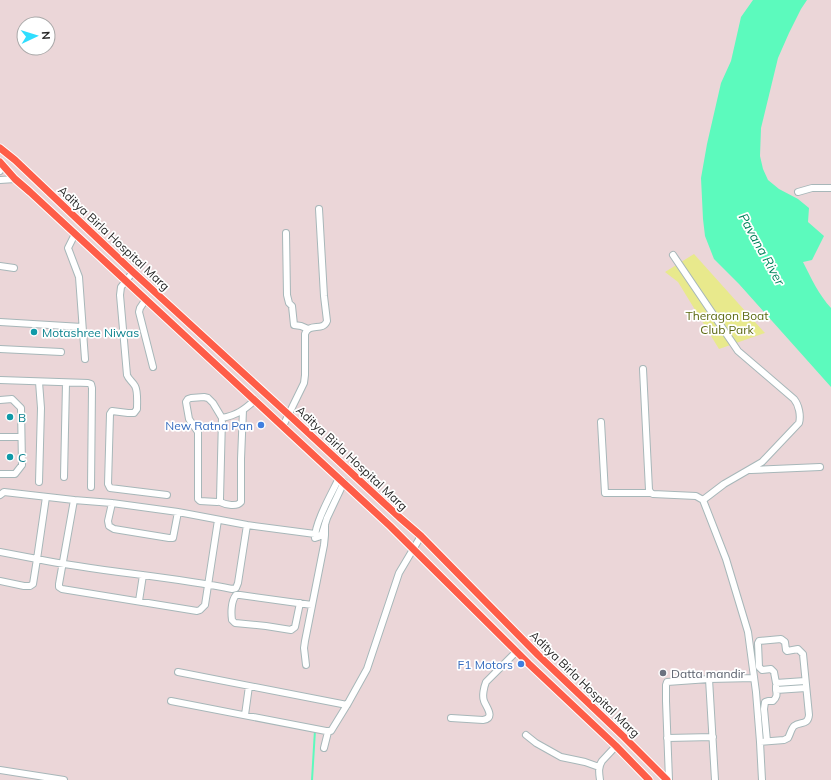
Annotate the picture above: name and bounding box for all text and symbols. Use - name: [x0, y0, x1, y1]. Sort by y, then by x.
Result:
- north arrow: [16, 16, 56, 56]
- text: N: [39, 31, 53, 40]
- street label: Aditya Birla Hospital Marg: [55, 182, 173, 294]
- water label: Pavana River: [736, 210, 789, 289]
- park label: Theragon Boat Club Park: [686, 308, 768, 337]
- place label: Motashree Niwas: [42, 325, 139, 340]
- marker: Motashree Niwas: [29, 327, 39, 337]
- street label: Aditya Birla Hospital Marg: [293, 402, 411, 514]
- place label: B: [18, 410, 26, 425]
- marker: B: [5, 412, 15, 422]
- place label: New Ratna Pan: [165, 418, 253, 433]
- marker: New Ratna Pan: [256, 420, 266, 430]
- place label: C: [18, 450, 26, 465]
- marker: C: [5, 452, 15, 462]
- street label: Aditya Birla Hospital Marg: [527, 628, 643, 740]
- place label: F1 Motors: [458, 657, 513, 672]
- marker: F1 Motors: [516, 659, 526, 669]
- place label: Datta mandir: [671, 666, 746, 681]
- marker: Datta mandir: [658, 668, 668, 678]

